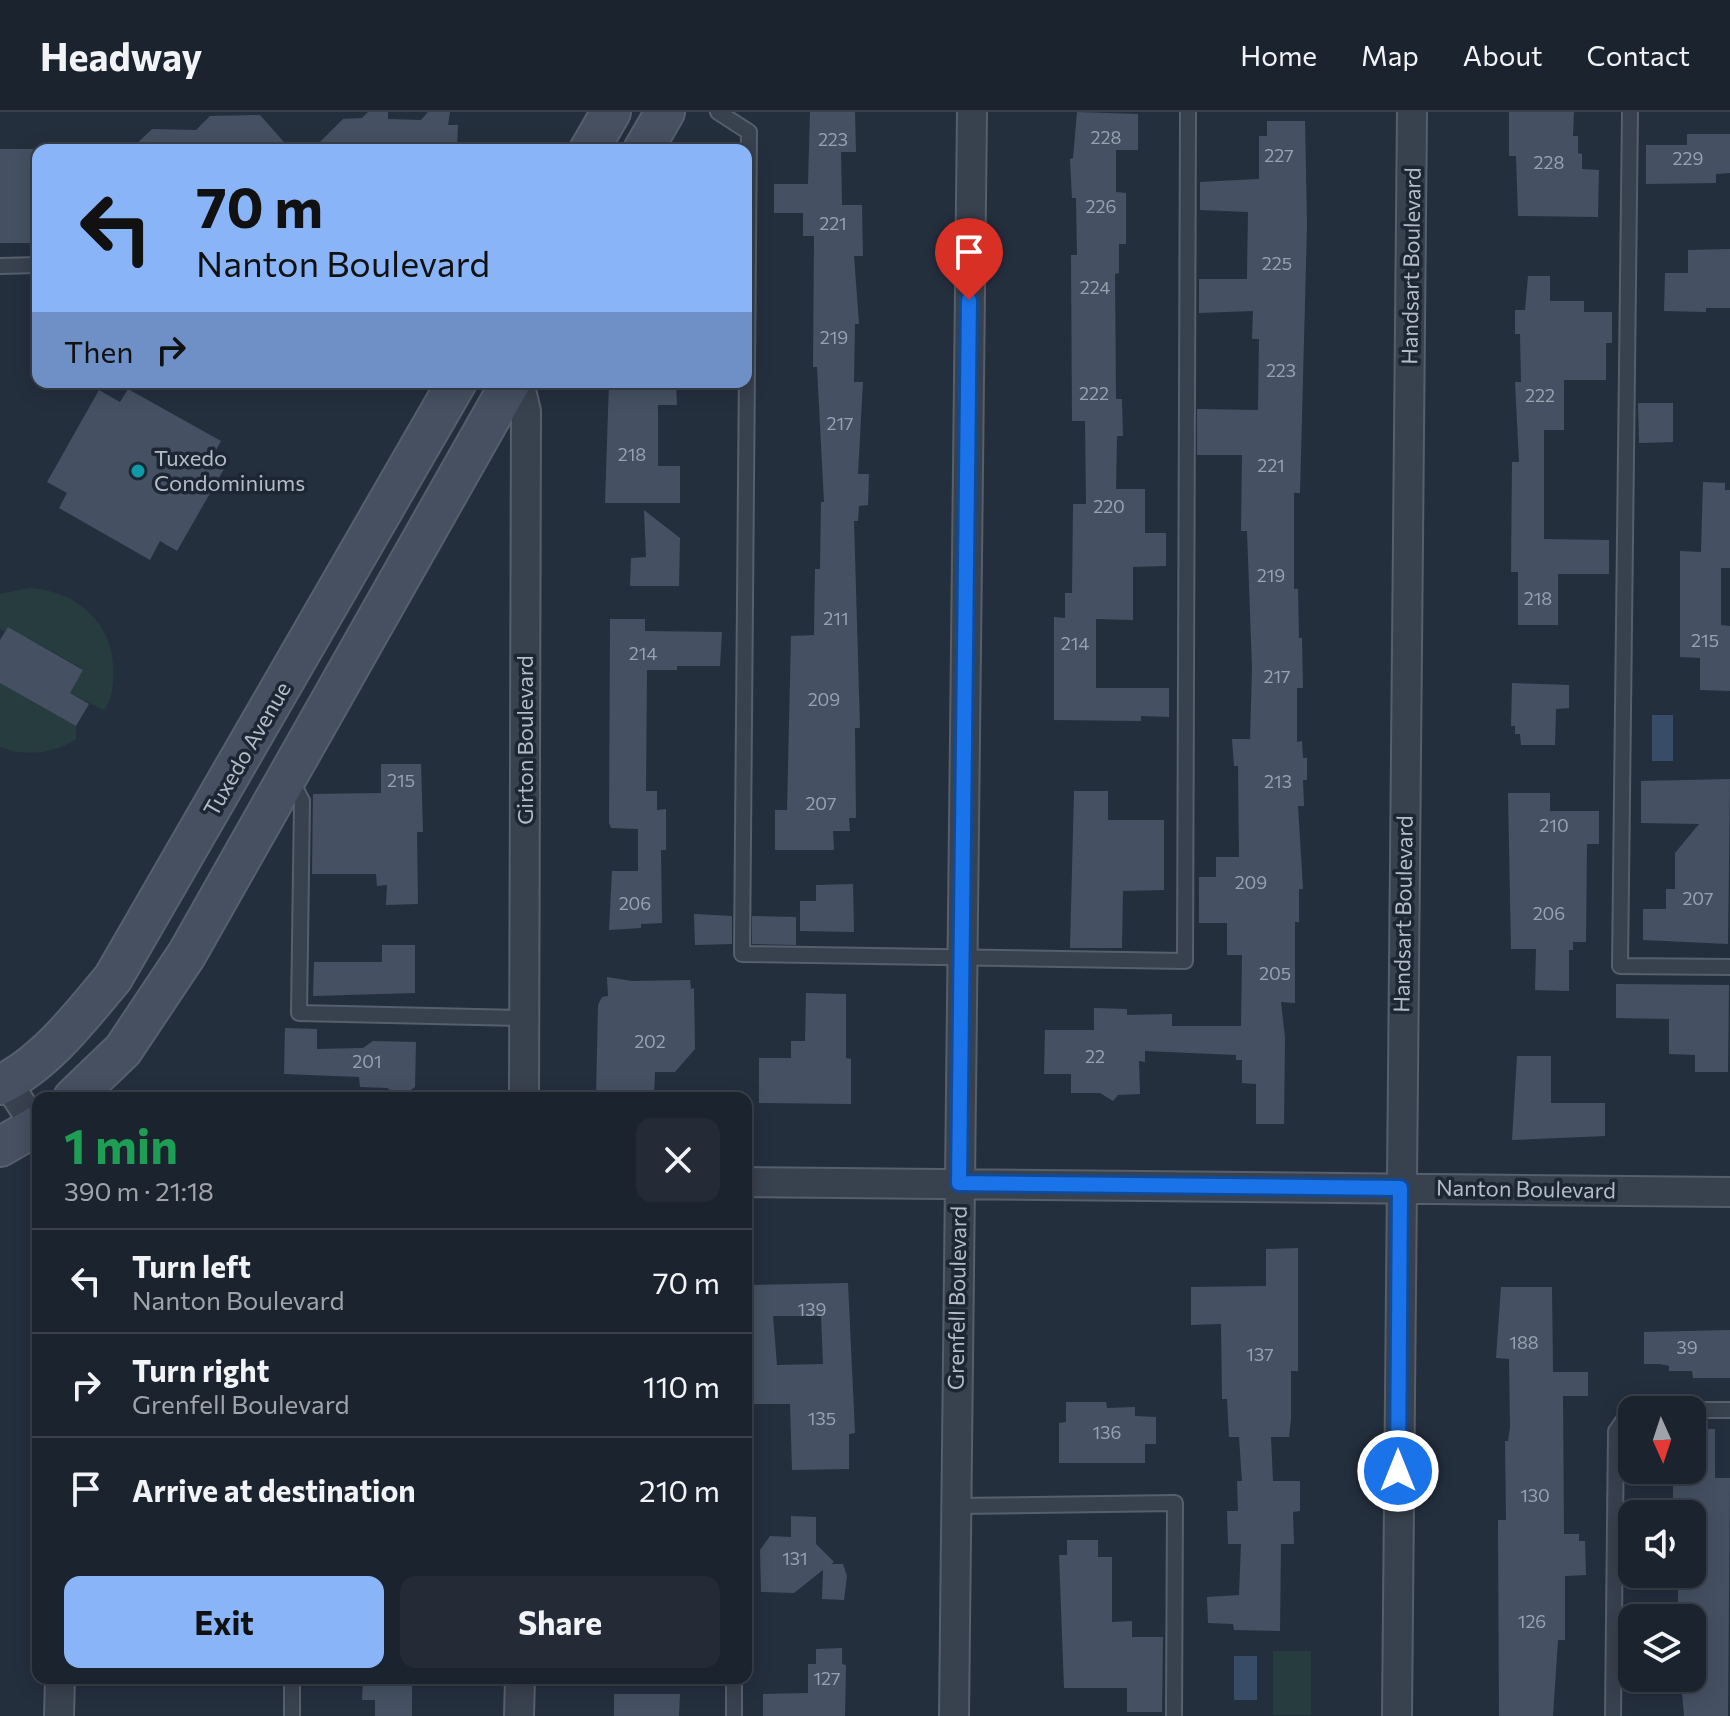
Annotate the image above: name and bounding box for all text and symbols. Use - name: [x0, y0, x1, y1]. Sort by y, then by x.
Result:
- text: Headway: [40, 32, 202, 79]
- text: Home: [1240, 38, 1317, 72]
- text: Map: [1361, 38, 1419, 72]
- text: About: [1463, 38, 1543, 72]
- text: Contact: [1587, 38, 1690, 72]
- house number: 228: [1091, 126, 1121, 148]
- house number: 223: [818, 128, 848, 150]
- house number: 227: [1264, 144, 1294, 166]
- house number: 229: [1673, 147, 1703, 169]
- house number: 228: [1534, 151, 1564, 173]
- street label: Handsart Boulevard: [1395, 167, 1426, 365]
- text: 70 m: [196, 171, 323, 240]
- icon: left: [64, 176, 168, 280]
- house number: 226: [1086, 195, 1116, 217]
- house number: 221: [819, 212, 847, 234]
- pin: [935, 218, 1003, 300]
- icon: arrive: [947, 230, 991, 274]
- text: Nanton Boulevard: [196, 240, 490, 284]
- house number: 225: [1262, 252, 1292, 274]
- house number: 224: [1080, 276, 1110, 298]
- house number: 219: [820, 326, 848, 348]
- icon: right: [149, 328, 193, 372]
- text: Then: [64, 332, 133, 369]
- house number: 223: [1266, 359, 1296, 381]
- house number: 222: [1079, 382, 1109, 404]
- house number: 222: [1525, 384, 1555, 406]
- house number: 217: [826, 412, 854, 434]
- house number: 218: [618, 443, 646, 465]
- place label: Tuxedo Condominiums: [154, 444, 305, 496]
- house number: 221: [1257, 454, 1285, 476]
- marker: Tuxedo Condominiums: [129, 462, 147, 480]
- house number: 220: [1093, 495, 1125, 517]
- house number: 219: [1257, 564, 1285, 586]
- house number: 218: [1524, 587, 1552, 609]
- house number: 211: [823, 607, 849, 629]
- house number: 215: [1691, 629, 1719, 651]
- house number: 214: [1061, 632, 1089, 654]
- house number: 214: [629, 642, 657, 664]
- street label: Girton Boulevard: [511, 655, 538, 825]
- house number: 217: [1263, 665, 1291, 687]
- street label: Tuxedo Avenue: [197, 677, 296, 821]
- house number: 209: [808, 688, 840, 710]
- house number: 215: [387, 769, 415, 791]
- house number: 213: [1264, 770, 1292, 792]
- house number: 207: [805, 792, 837, 814]
- house number: 210: [1539, 814, 1569, 836]
- street label: Handsart Boulevard: [1387, 815, 1418, 1013]
- house number: 209: [1235, 871, 1267, 893]
- house number: 207: [1682, 887, 1714, 909]
- house number: 206: [619, 892, 651, 914]
- house number: 206: [1533, 902, 1565, 924]
- house number: 205: [1259, 962, 1291, 984]
- house number: 202: [634, 1030, 666, 1052]
- house number: 22: [1085, 1045, 1105, 1067]
- house number: 201: [352, 1050, 382, 1072]
- text: 1 min: [64, 1115, 178, 1174]
- button: close: [636, 1118, 720, 1202]
- street label: Nanton Boulevard: [1436, 1173, 1616, 1204]
- text: 390 m · 21:18: [64, 1175, 214, 1206]
- street label: Grenfell Boulevard: [941, 1206, 972, 1390]
- text: Turn left: [132, 1247, 251, 1284]
- icon: left: [64, 1259, 108, 1303]
- text: 70 m: [653, 1263, 720, 1300]
- text: Nanton Boulevard: [132, 1284, 344, 1315]
- house number: 139: [798, 1298, 826, 1320]
- house number: 188: [1509, 1331, 1539, 1353]
- house number: 39: [1676, 1336, 1698, 1358]
- house number: 137: [1246, 1343, 1274, 1365]
- text: Turn right: [132, 1351, 269, 1388]
- icon: right: [64, 1363, 108, 1407]
- text: 110 m: [643, 1367, 720, 1404]
- text: Grenfell Boulevard: [132, 1388, 350, 1419]
- north arrow: [1618, 1396, 1706, 1484]
- map controls: [1618, 1396, 1706, 1692]
- house number: 135: [808, 1407, 836, 1429]
- house number: 136: [1093, 1421, 1121, 1443]
- position arrow: [1356, 1429, 1440, 1513]
- icon: arrive: [64, 1467, 108, 1511]
- text: Arrive at destination: [132, 1471, 416, 1508]
- text: 210 m: [639, 1471, 720, 1508]
- house number: 130: [1520, 1484, 1550, 1506]
- button: sound: [1618, 1500, 1706, 1588]
- house number: 131: [782, 1547, 808, 1569]
- button: Exit: [64, 1576, 384, 1668]
- button: Share: [400, 1576, 720, 1668]
- button: layers: [1618, 1604, 1706, 1692]
- house number: 126: [1518, 1610, 1546, 1632]
- house number: 127: [813, 1667, 841, 1689]

